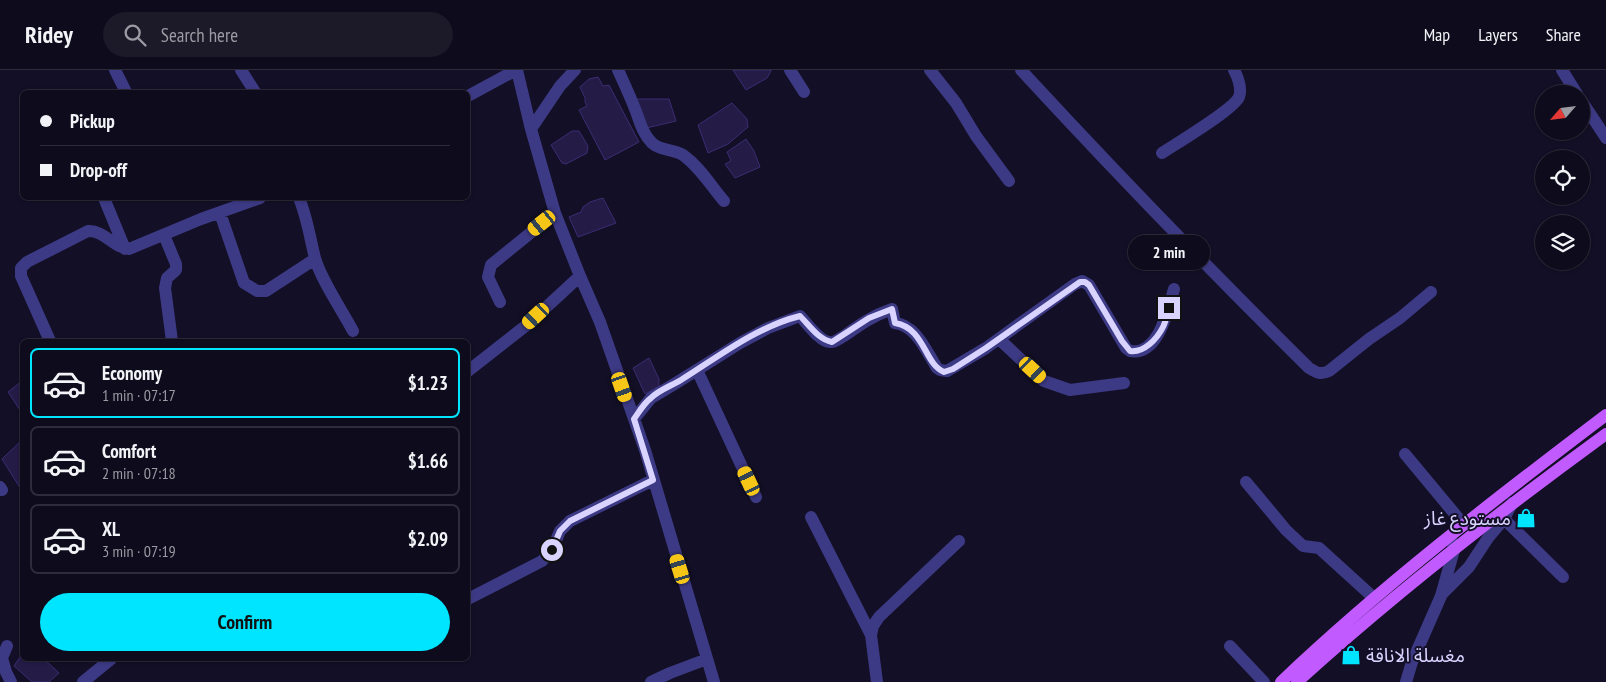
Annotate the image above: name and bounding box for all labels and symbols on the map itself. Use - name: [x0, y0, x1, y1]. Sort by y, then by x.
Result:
- north arrow: [1535, 85, 1590, 140]
- car: [525, 208, 558, 238]
- callout: 2 min: [1128, 236, 1210, 270]
- route end: [1158, 297, 1180, 319]
- car: [519, 300, 552, 332]
- car: [1016, 354, 1049, 386]
- car: [610, 370, 633, 404]
- car: [735, 464, 762, 498]
- place label: مستودع غاز: [1423, 506, 1511, 532]
- shop icon: مستودع غاز: [1515, 507, 1537, 529]
- route start: [541, 539, 563, 561]
- car: [668, 552, 691, 586]
- place label: مغسلة الاناقة: [1366, 643, 1465, 667]
- shop icon: مغسلة الاناقة: [1340, 644, 1362, 666]

